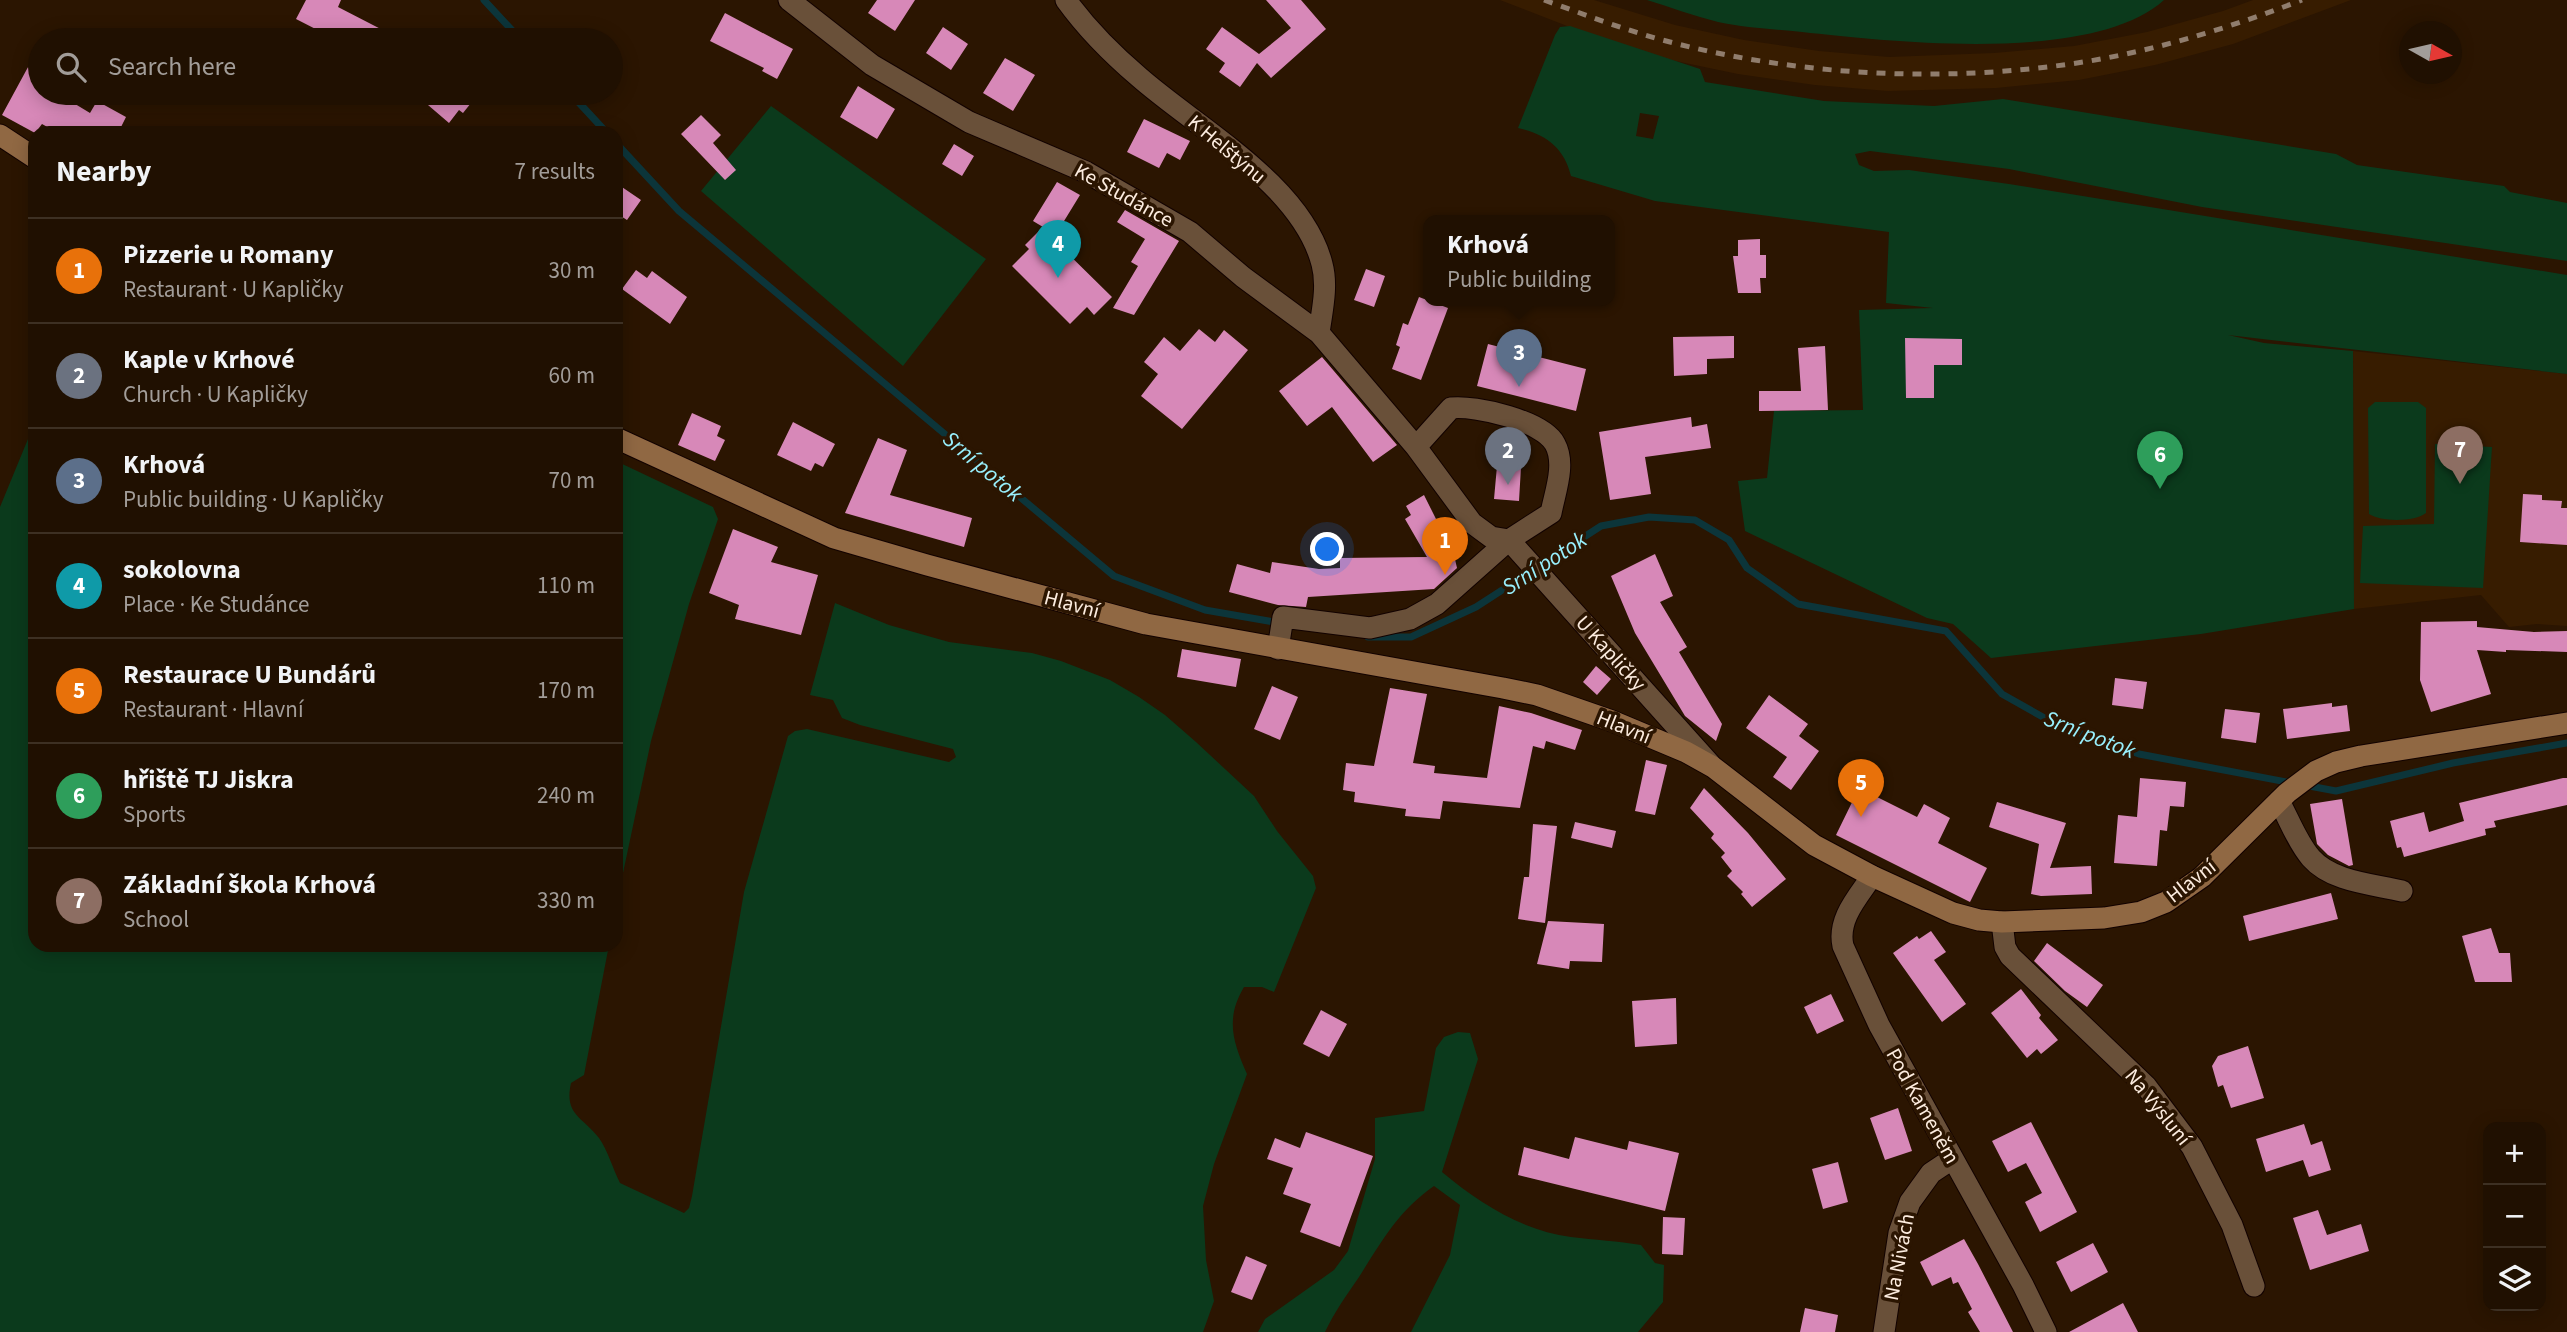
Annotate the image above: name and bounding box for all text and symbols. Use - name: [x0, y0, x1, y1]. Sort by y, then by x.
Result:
- north arrow: [2399, 21, 2462, 84]
- search box: [28, 28, 623, 105]
- icon: search: [52, 48, 90, 86]
- text: Search here: [108, 48, 236, 85]
- street label: K Helštýnu: [1181, 107, 1273, 191]
- text: Nearby: [56, 150, 151, 193]
- text: 7 results: [515, 155, 595, 188]
- street label: Ke Studánce: [1069, 155, 1179, 235]
- popup: [1423, 215, 1615, 306]
- pin: 4: [1035, 220, 1081, 278]
- text: Krhová: [1447, 226, 1529, 263]
- text: Pizzerie u Romany: [123, 236, 333, 273]
- text: 1: [73, 254, 85, 287]
- text: 30 m: [548, 254, 595, 287]
- text: Public building: [1447, 263, 1591, 296]
- text: Restaurant · U Kapličky: [123, 273, 343, 306]
- pin: 3: [1496, 329, 1542, 387]
- text: Kaple v Krhové: [123, 341, 295, 378]
- text: 2: [73, 359, 85, 392]
- text: 60 m: [548, 359, 595, 392]
- text: Church · U Kapličky: [123, 378, 308, 411]
- water label: Srní potok: [935, 423, 1031, 510]
- pin: 7: [2437, 426, 2483, 484]
- pin: 2: [1485, 427, 1531, 485]
- pin: 6: [2137, 431, 2183, 489]
- text: Krhová: [123, 446, 205, 483]
- text: 3: [73, 464, 85, 497]
- text: 70 m: [548, 464, 595, 497]
- text: Public building · U Kapličky: [123, 483, 383, 516]
- pin: 1: [1422, 517, 1468, 575]
- water label: Srní potok: [1495, 523, 1594, 603]
- your location: [1310, 532, 1344, 566]
- text: sokolovna: [123, 551, 241, 588]
- text: 4: [73, 569, 85, 602]
- text: 110 m: [537, 569, 595, 602]
- street label: Hlavní: [1041, 582, 1104, 626]
- text: Place · Ke Studánce: [123, 588, 309, 621]
- street label: U Kapličky: [1569, 609, 1653, 698]
- text: Restaurace U Bundárů: [123, 656, 376, 693]
- text: 5: [73, 674, 85, 707]
- text: 170 m: [537, 674, 595, 707]
- text: Restaurant · Hlavní: [123, 693, 304, 726]
- water label: Srní potok: [2039, 702, 2141, 767]
- street label: Hlavní: [1592, 703, 1656, 752]
- pin: 5: [1838, 759, 1884, 817]
- text: hřiště TJ Jiskra: [123, 761, 294, 798]
- text: 6: [73, 779, 85, 812]
- text: 240 m: [537, 779, 595, 812]
- text: Sports: [123, 798, 186, 831]
- street label: Hlavní: [2160, 851, 2223, 910]
- text: Základní škola Krhová: [123, 866, 376, 903]
- text: 7: [73, 884, 85, 917]
- text: 330 m: [537, 884, 595, 917]
- text: School: [123, 903, 189, 936]
- street label: Pod Kameněm: [1879, 1043, 1967, 1169]
- street label: Na Výsluní: [2118, 1062, 2199, 1152]
- map controls: [2483, 1122, 2546, 1311]
- button: +: [2483, 1122, 2546, 1185]
- button: −: [2483, 1185, 2546, 1248]
- street label: Na Nivách: [1876, 1211, 1922, 1303]
- button: layers: [2483, 1248, 2546, 1311]

